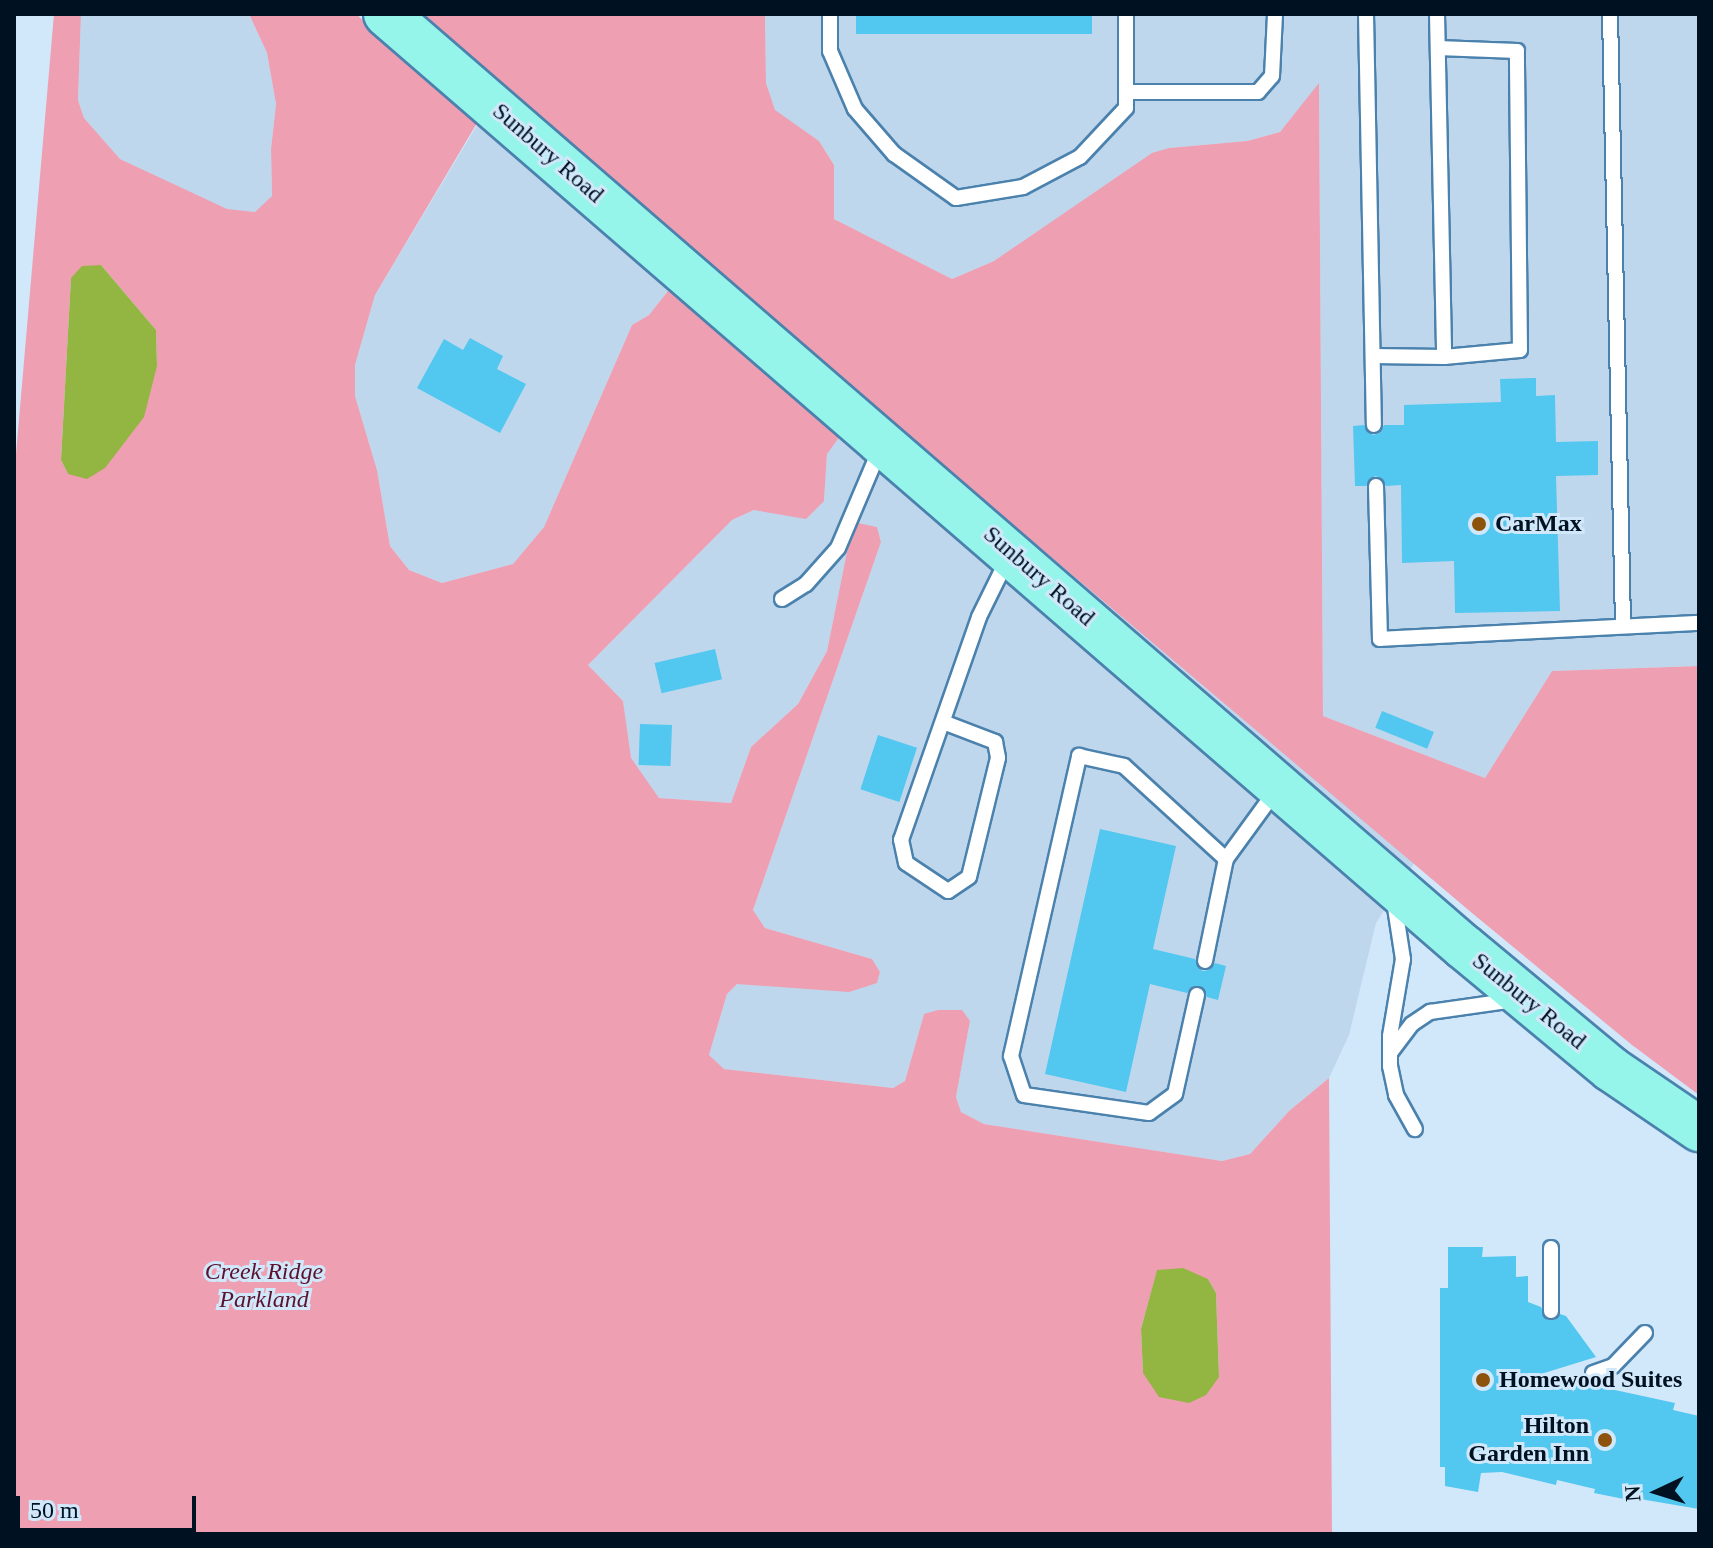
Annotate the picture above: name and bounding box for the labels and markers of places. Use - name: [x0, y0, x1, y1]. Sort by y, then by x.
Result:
- place label: CarMax: [1495, 510, 1582, 538]
- marker: CarMax: [1470, 515, 1488, 533]
- place label: Homewood Suites: [1499, 1366, 1682, 1394]
- marker: Homewood Suites: [1474, 1371, 1492, 1389]
- place label: Hilton Garden Inn: [1468, 1412, 1589, 1468]
- marker: Hilton Garden Inn: [1596, 1431, 1614, 1449]

